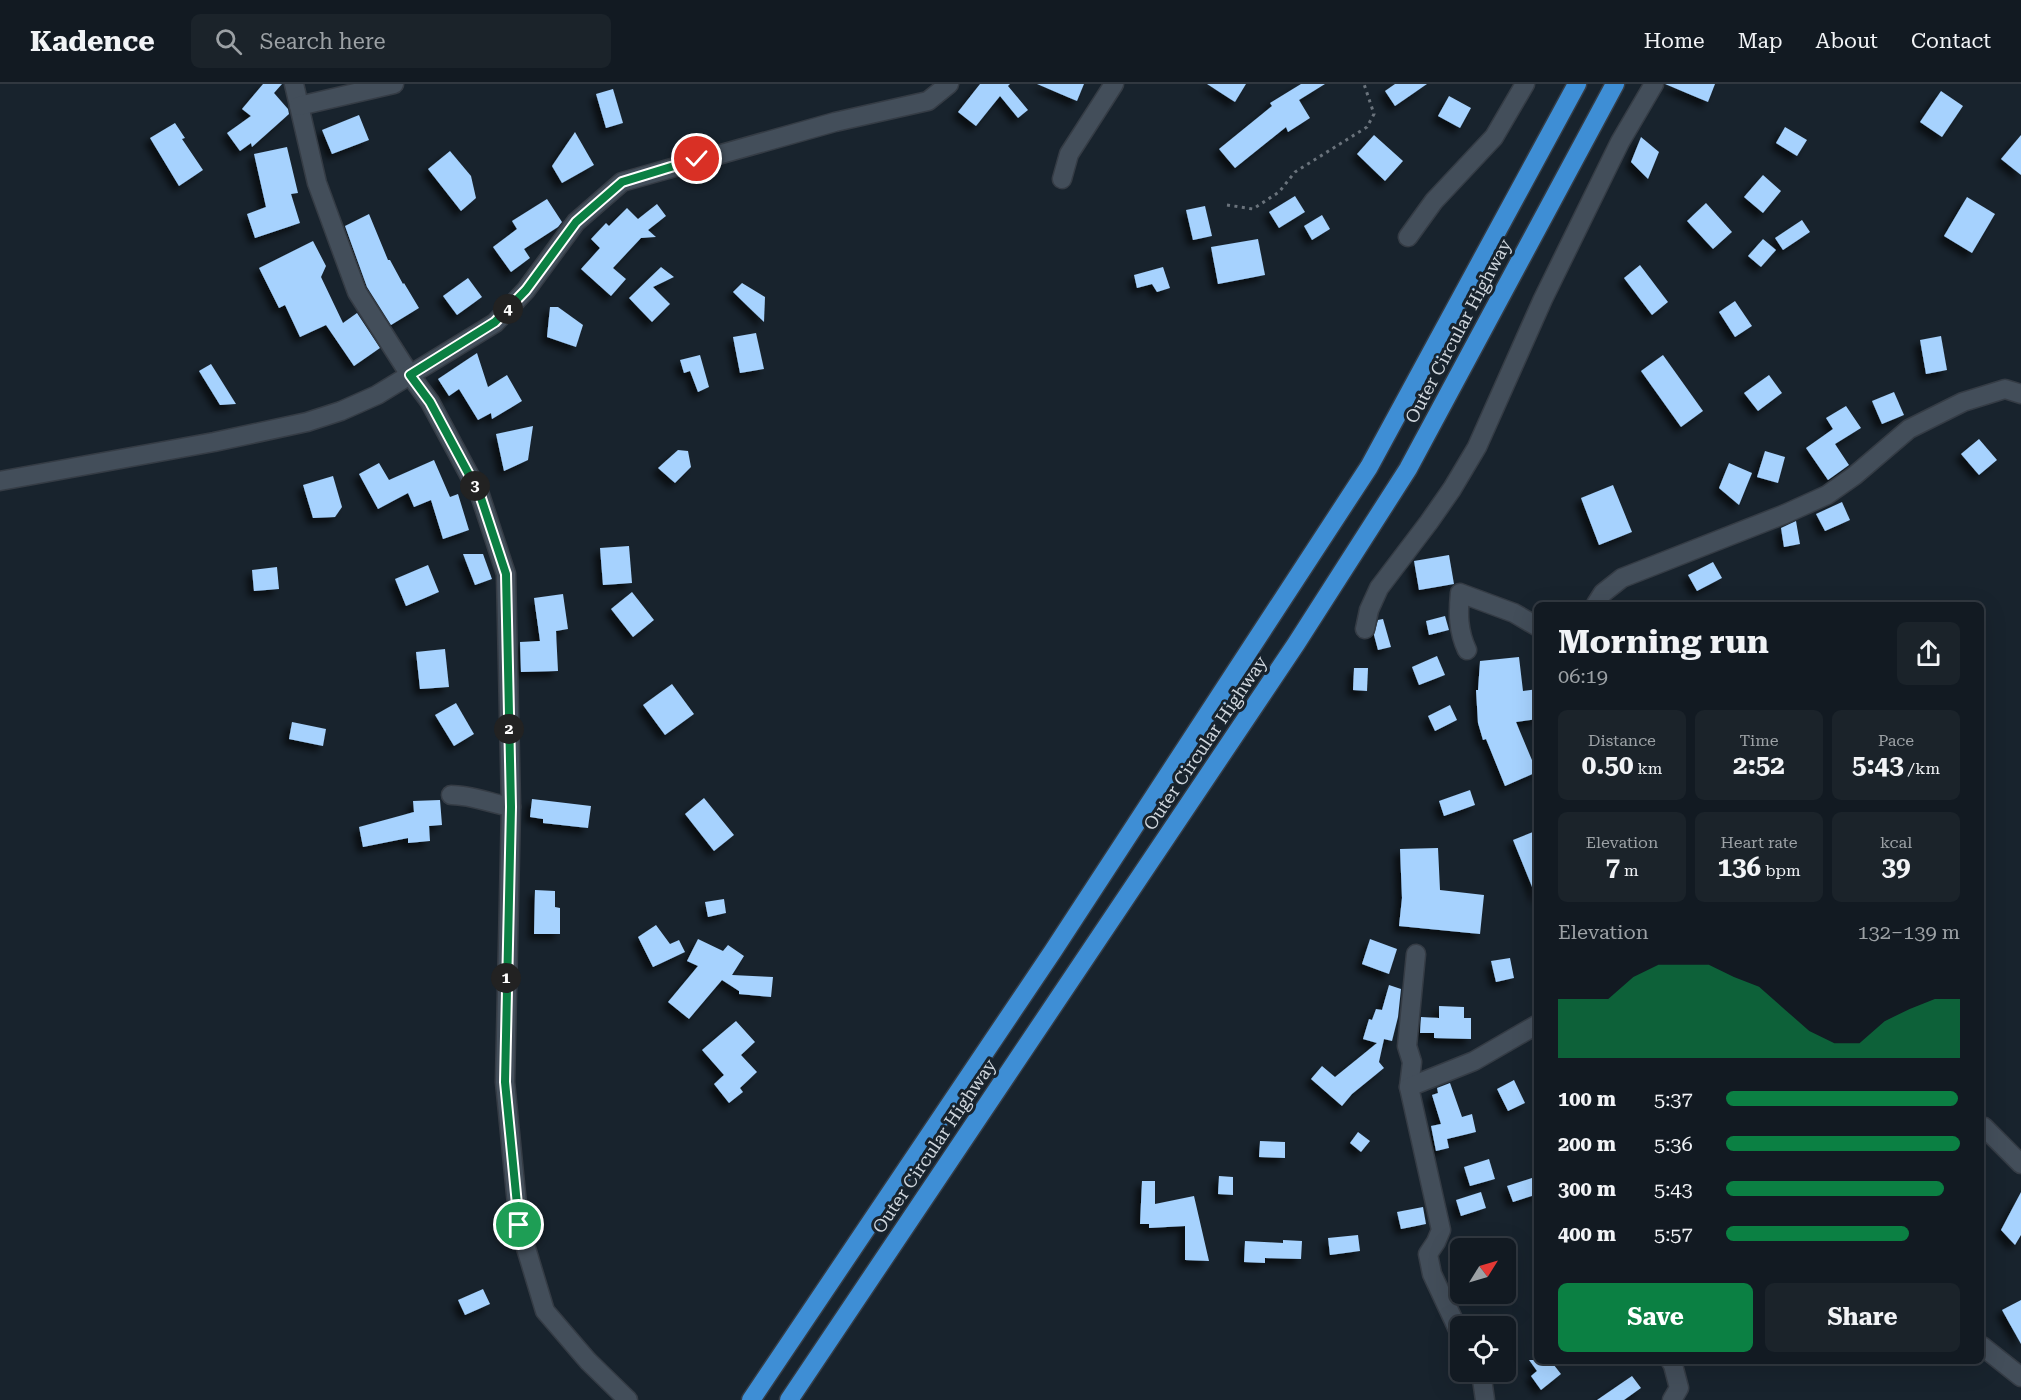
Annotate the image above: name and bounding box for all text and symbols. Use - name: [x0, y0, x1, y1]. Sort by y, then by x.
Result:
- search box: [191, 14, 611, 68]
- text: Kadence: [30, 25, 155, 58]
- icon: search: [212, 25, 245, 58]
- text: Search here: [260, 29, 386, 54]
- text: Home: [1644, 29, 1705, 53]
- text: Map: [1738, 29, 1783, 53]
- text: About: [1816, 29, 1878, 53]
- text: Contact: [1911, 29, 1991, 53]
- pin: [671, 133, 722, 184]
- icon: check: [680, 142, 713, 175]
- street label: Outer Circular Highway: [1400, 235, 1516, 427]
- pin: 4: [493, 294, 523, 324]
- text: 4: [504, 299, 512, 318]
- pin: 3: [460, 471, 490, 501]
- text: 3: [471, 476, 479, 495]
- text: Morning run: [1558, 622, 1769, 661]
- button: share: [1897, 622, 1960, 685]
- street label: Outer Circular Highway: [1139, 652, 1271, 834]
- text: 06:19: [1558, 664, 1608, 688]
- pin: 2: [494, 714, 524, 744]
- text: 2: [505, 719, 513, 738]
- text: Distance: [1588, 731, 1656, 750]
- text: Time: [1739, 731, 1779, 750]
- text: Pace: [1878, 731, 1914, 750]
- text: 0.50: [1582, 750, 1634, 780]
- text: 2:52: [1733, 750, 1785, 780]
- text: 5:43: [1852, 750, 1904, 780]
- text: km: [1634, 759, 1662, 778]
- text: /km: [1904, 759, 1940, 778]
- text: Elevation: [1586, 833, 1658, 852]
- text: Heart rate: [1721, 833, 1797, 852]
- text: kcal: [1880, 833, 1912, 852]
- text: 7: [1605, 852, 1620, 882]
- text: 136: [1717, 852, 1761, 882]
- text: 39: [1881, 852, 1911, 882]
- text: m: [1620, 861, 1639, 880]
- text: bpm: [1761, 861, 1801, 880]
- text: Elevation: [1558, 920, 1649, 944]
- text: 132–139 m: [1857, 920, 1960, 944]
- pin: 1: [491, 963, 521, 993]
- text: 1: [502, 968, 510, 987]
- street label: Outer Circular Highway: [868, 1055, 1000, 1237]
- text: 100 m: [1558, 1087, 1616, 1111]
- text: 5:37: [1654, 1087, 1693, 1111]
- text: 200 m: [1558, 1132, 1616, 1156]
- text: 5:36: [1654, 1132, 1693, 1156]
- text: 300 m: [1558, 1177, 1616, 1201]
- text: 5:43: [1654, 1177, 1693, 1201]
- pin: [493, 1199, 544, 1250]
- icon: arrive: [502, 1208, 535, 1241]
- text: 400 m: [1558, 1222, 1616, 1246]
- text: 5:57: [1654, 1222, 1693, 1246]
- north arrow: [1450, 1238, 1516, 1304]
- map controls: [1450, 1238, 1516, 1382]
- button: Save: [1558, 1283, 1753, 1352]
- button: Share: [1765, 1283, 1960, 1352]
- button: locate: [1450, 1316, 1516, 1382]

